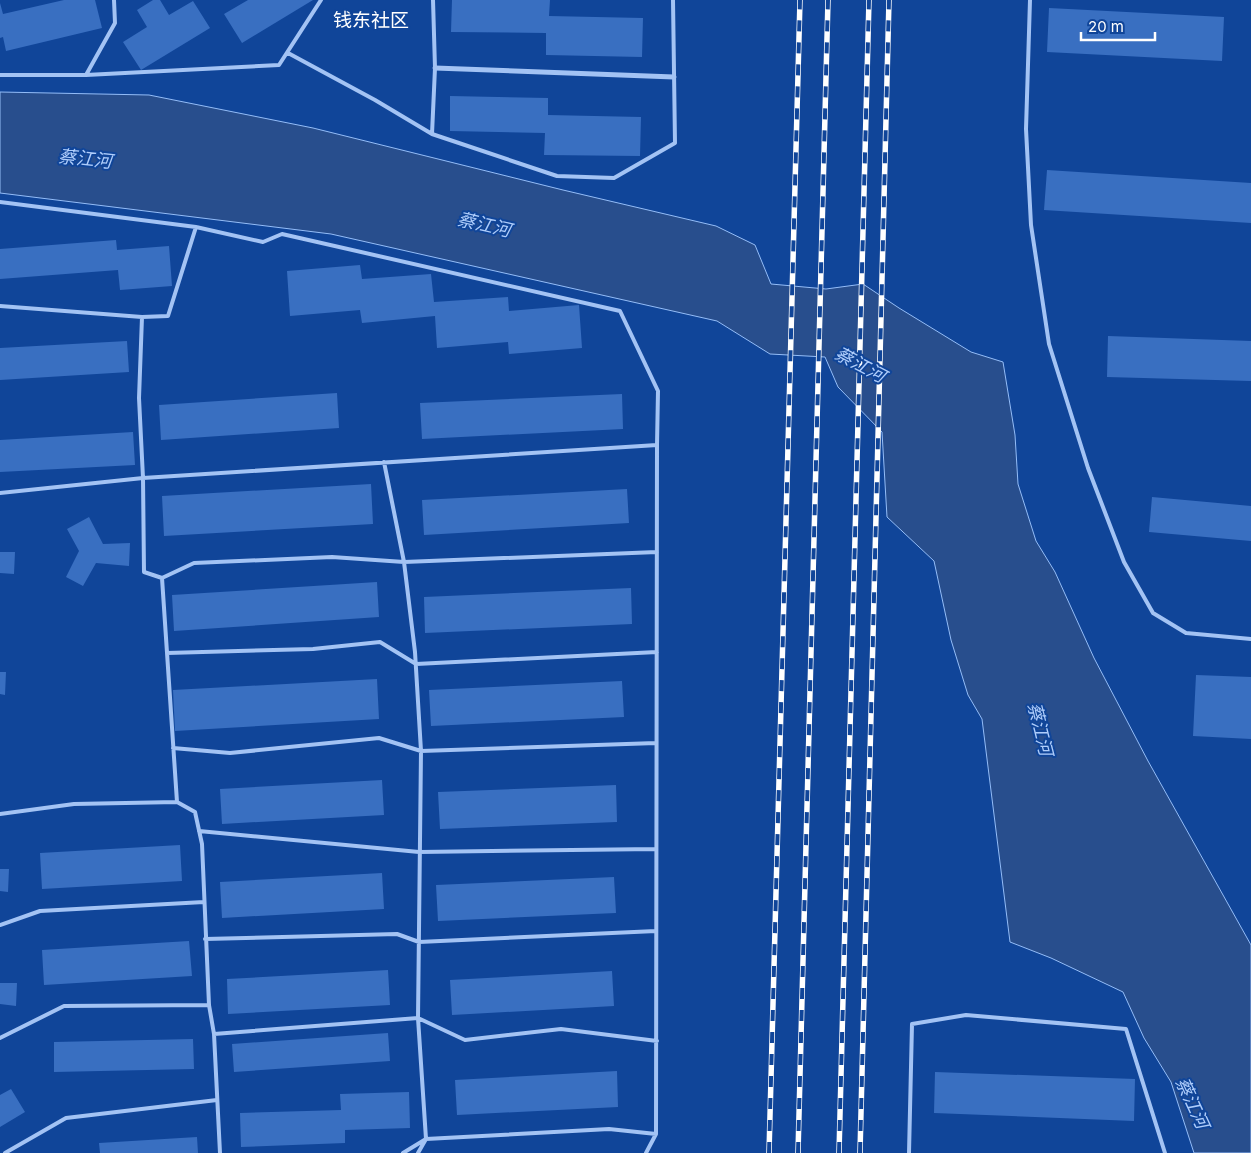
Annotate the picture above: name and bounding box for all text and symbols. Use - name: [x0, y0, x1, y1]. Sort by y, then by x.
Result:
- district label: 钱东社区: [333, 9, 409, 32]
- scale bar: [1081, 10, 1155, 42]
- text: 20 m: [1088, 17, 1124, 36]
- water label: 蔡江河: [57, 145, 116, 172]
- water label: 蔡江河: [455, 208, 516, 241]
- water label: 蔡江河: [831, 343, 892, 388]
- water label: 蔡江河: [1024, 700, 1058, 761]
- water label: 蔡江河: [1172, 1074, 1215, 1134]

